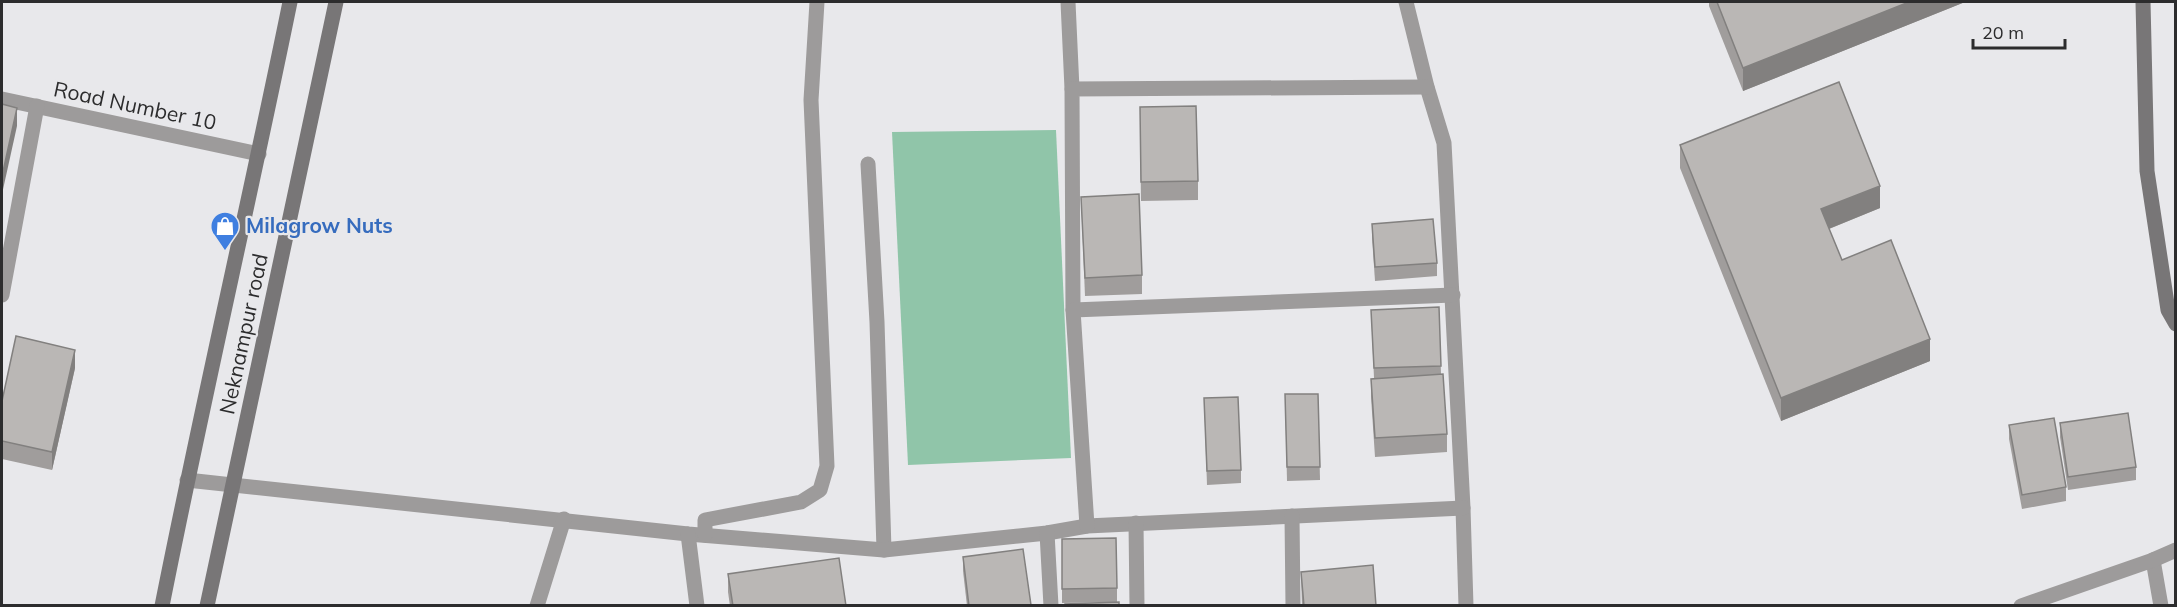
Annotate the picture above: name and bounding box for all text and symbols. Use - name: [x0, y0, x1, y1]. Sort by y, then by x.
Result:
- scale bar: [1973, 12, 2064, 50]
- text: 20 m: [1982, 21, 2024, 44]
- street label: Road Number 10: [52, 75, 219, 135]
- shop icon: Milagrow Nuts: [209, 210, 241, 252]
- place label: Milagrow Nuts: [246, 212, 393, 238]
- street label: Neknampur road: [213, 251, 273, 417]

